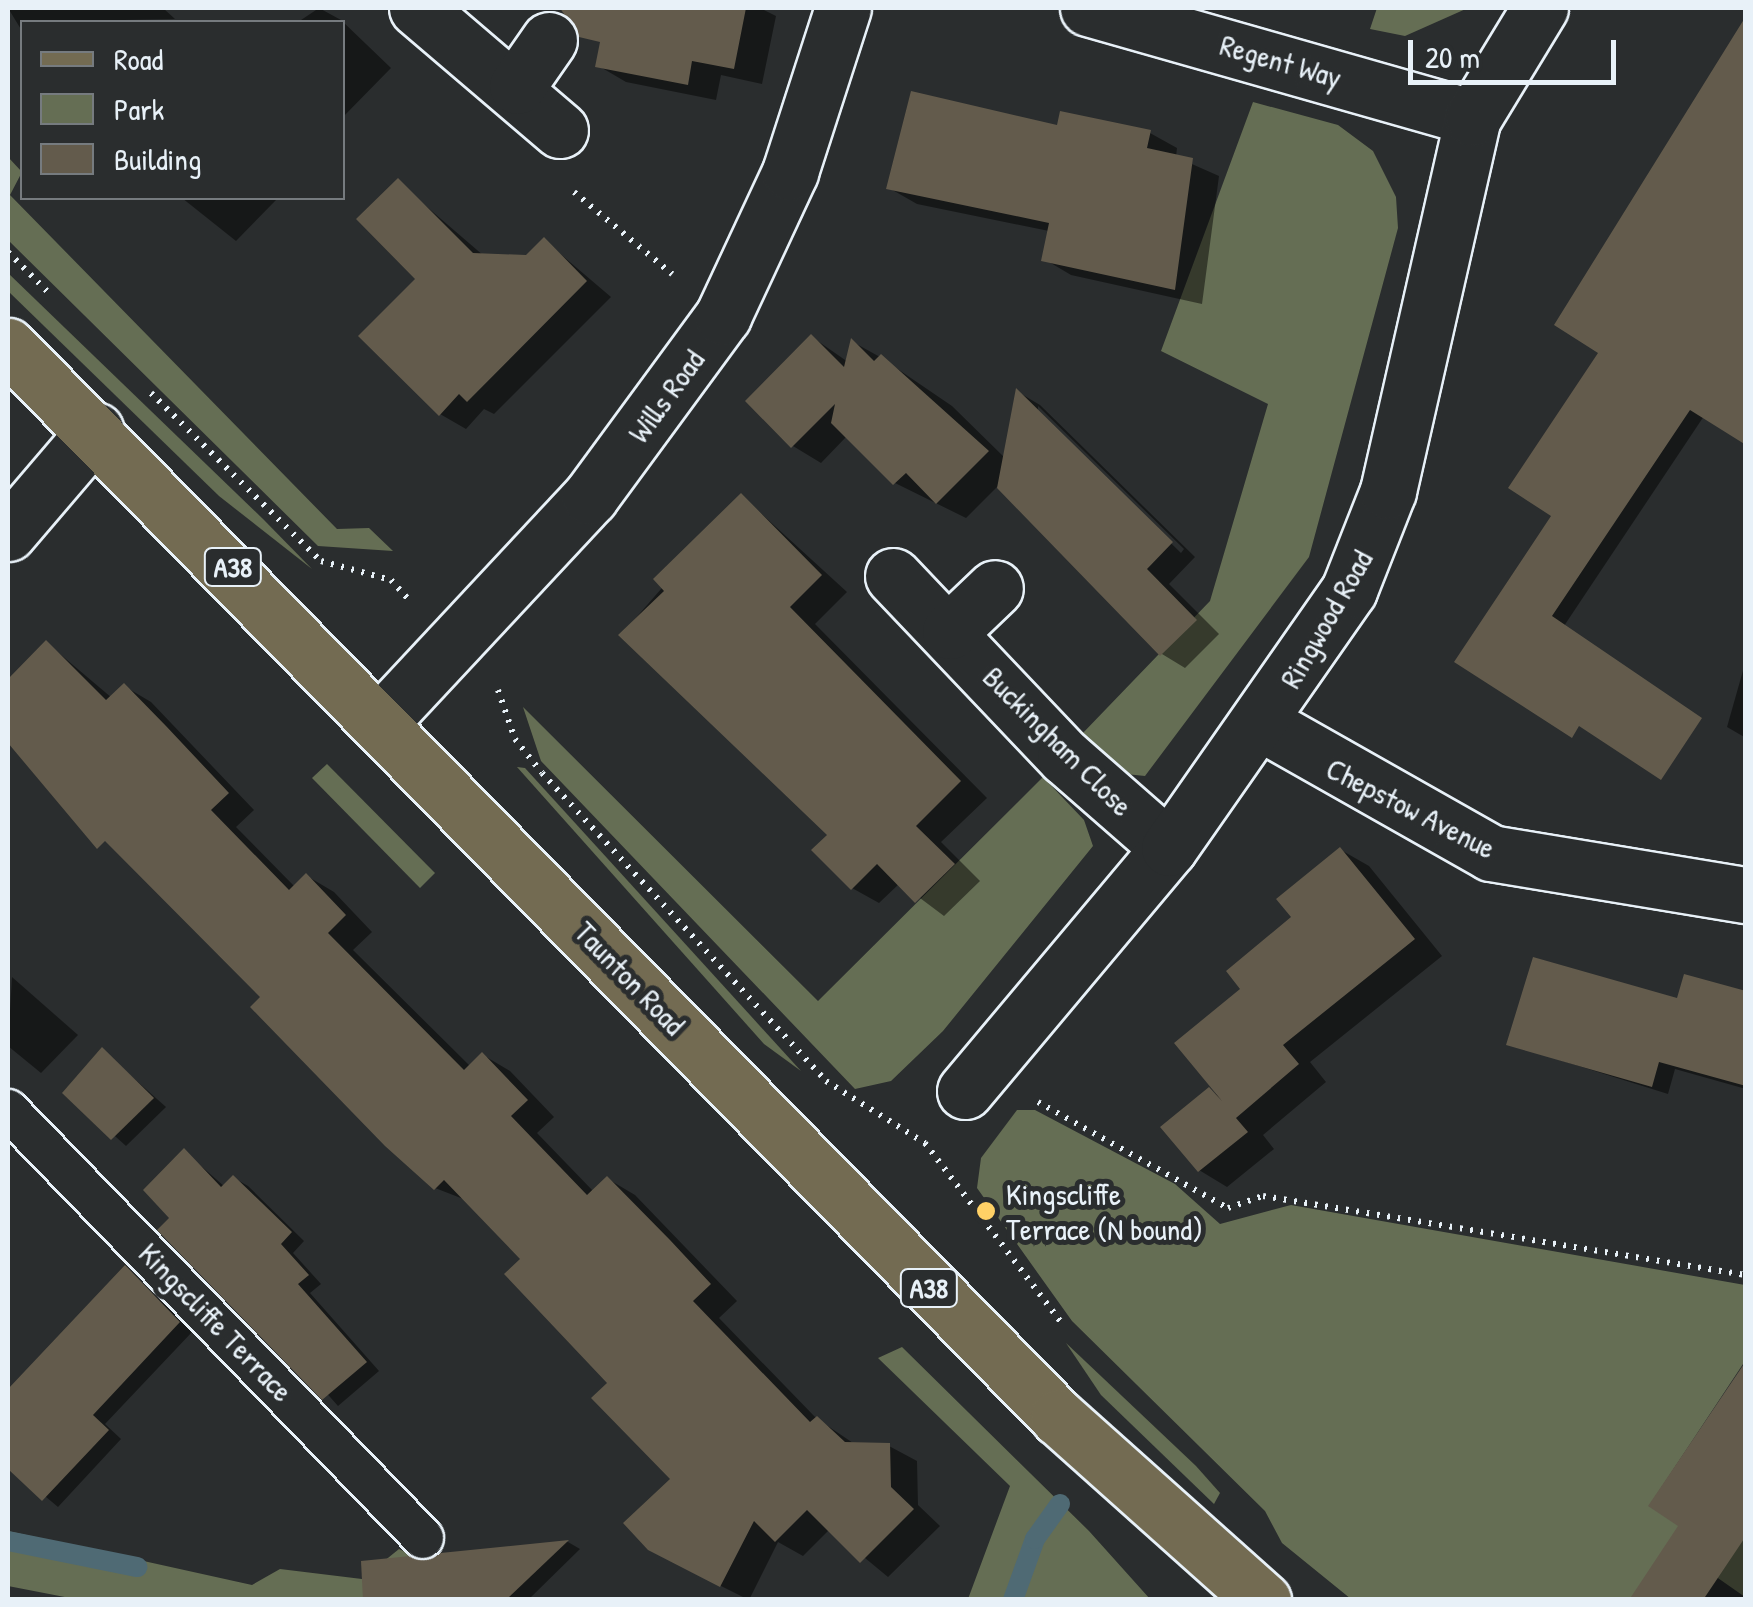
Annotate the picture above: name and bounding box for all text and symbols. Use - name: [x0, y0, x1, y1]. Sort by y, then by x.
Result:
- legend: [20, 20, 345, 200]
- scale bar: [1413, 20, 1620, 82]
- street label: Regent Way: [1216, 27, 1346, 95]
- text: 20 m: [1425, 37, 1480, 77]
- text: Road: [114, 39, 163, 79]
- text: Park: [114, 89, 164, 129]
- text: Building: [114, 139, 201, 179]
- street label: Wills Road: [620, 343, 712, 449]
- road number: A38: [203, 544, 263, 590]
- street label: Ringwood Road: [1272, 544, 1380, 694]
- street label: Buckingham Close: [976, 659, 1140, 823]
- street label: Chepstow Avenue: [1321, 750, 1501, 866]
- street label: Taunton Road: [567, 914, 693, 1042]
- place label: Kingscliffe Terrace (N bound): [1006, 1176, 1203, 1246]
- marker: Kingscliffe Terrace (N bound): [975, 1200, 997, 1222]
- street label: Kingscliffe Terrace: [131, 1235, 301, 1409]
- road number: A38: [899, 1265, 959, 1311]

